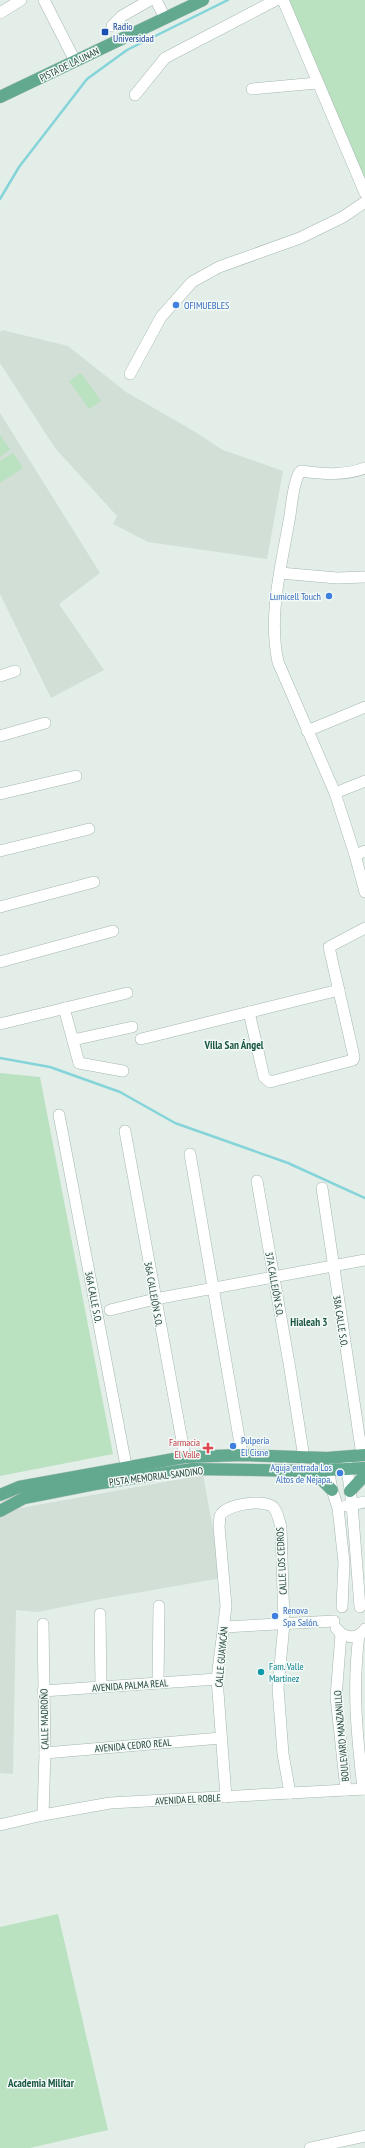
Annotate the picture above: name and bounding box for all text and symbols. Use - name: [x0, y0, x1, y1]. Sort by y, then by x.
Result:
- place label: Radio Universidad: [113, 20, 154, 45]
- marker: Radio Universidad: [100, 27, 110, 37]
- street label: PISTA DE LA UNAN: [37, 44, 101, 84]
- place label: OFIMUEBLES: [184, 299, 229, 312]
- marker: OFIMUEBLES: [171, 300, 181, 310]
- place label: Lumicell Touch: [270, 590, 321, 603]
- marker: Lumicell Touch: [324, 591, 334, 601]
- district label: Villa San Ángel: [203, 1038, 264, 1052]
- street label: 37A CALLEJÓN S.O.: [262, 1251, 287, 1318]
- street label: 36A CALLEJÓN S.O.: [141, 1261, 166, 1328]
- street label: 36A CALLE S.O.: [82, 1270, 105, 1324]
- street label: 38A CALLE S.O.: [330, 1294, 351, 1348]
- district label: Hialeah 3: [290, 1315, 328, 1329]
- place label: Pulpería El Cisne: [241, 1434, 269, 1459]
- place label: Farmacia El Valle: [169, 1436, 200, 1461]
- marker: Pulpería El Cisne: [228, 1441, 238, 1451]
- marker: Farmacia El Valle: [203, 1443, 213, 1453]
- place label: Aguja entrada Los Altos de Nejapa.: [271, 1461, 333, 1486]
- street label: PISTA MEMORIAL SANDINO: [108, 1464, 204, 1489]
- marker: Aguja entrada Los Altos de Nejapa.: [335, 1468, 345, 1478]
- street label: CALLE LOS CEDROS: [273, 1527, 290, 1595]
- place label: Renova Spa Salón.: [283, 1604, 319, 1629]
- marker: Renova Spa Salón.: [270, 1611, 280, 1621]
- street label: CALLE GUAYACÁN: [212, 1626, 231, 1688]
- place label: Fam. Valle Martínez: [269, 1660, 304, 1685]
- marker: Fam. Valle Martínez: [256, 1667, 266, 1677]
- street label: AVENIDA PALMA REAL: [92, 1676, 169, 1695]
- street label: CALLE MADROÑO: [37, 1688, 52, 1750]
- street label: BOULEVARD MANZANILLO: [331, 1689, 352, 1782]
- street label: AVENIDA CEDRO REAL: [94, 1736, 173, 1755]
- street label: AVENIDA EL ROBLE: [155, 1791, 221, 1808]
- district label: Academia Militar: [7, 2076, 75, 2090]

